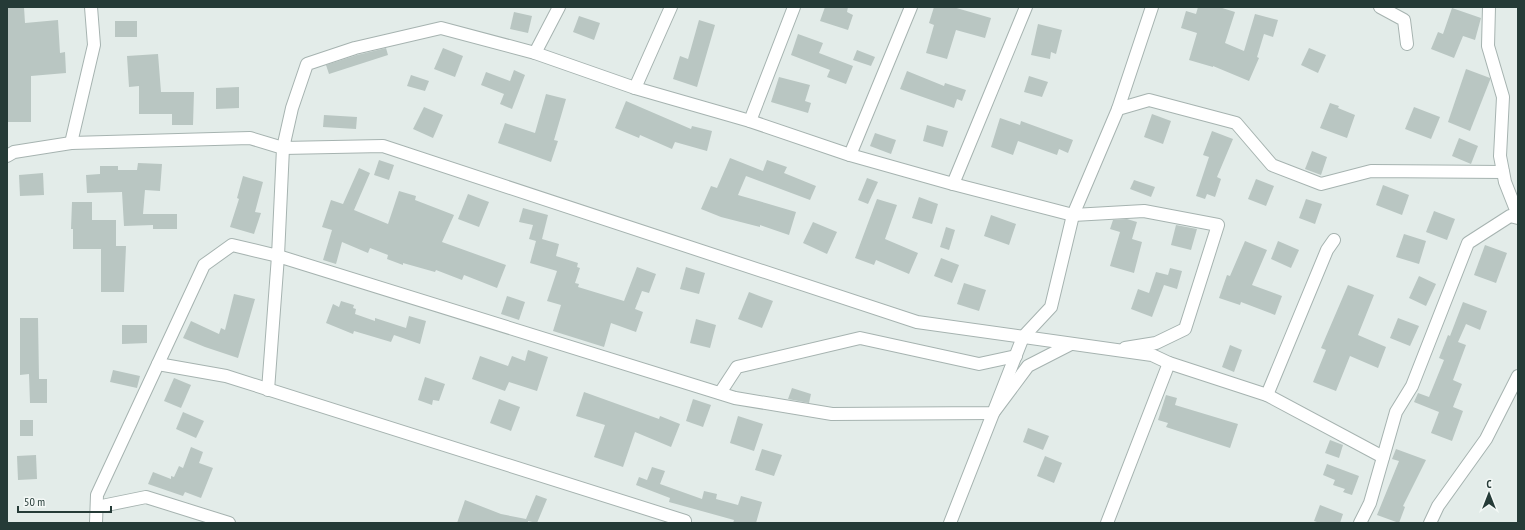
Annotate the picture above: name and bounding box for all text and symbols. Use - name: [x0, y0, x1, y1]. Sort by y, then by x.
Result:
- north arrow: [1469, 474, 1509, 514]
- text: С: [1486, 477, 1492, 491]
- scale bar: [18, 488, 111, 514]
- text: 50 m: [24, 494, 45, 509]

